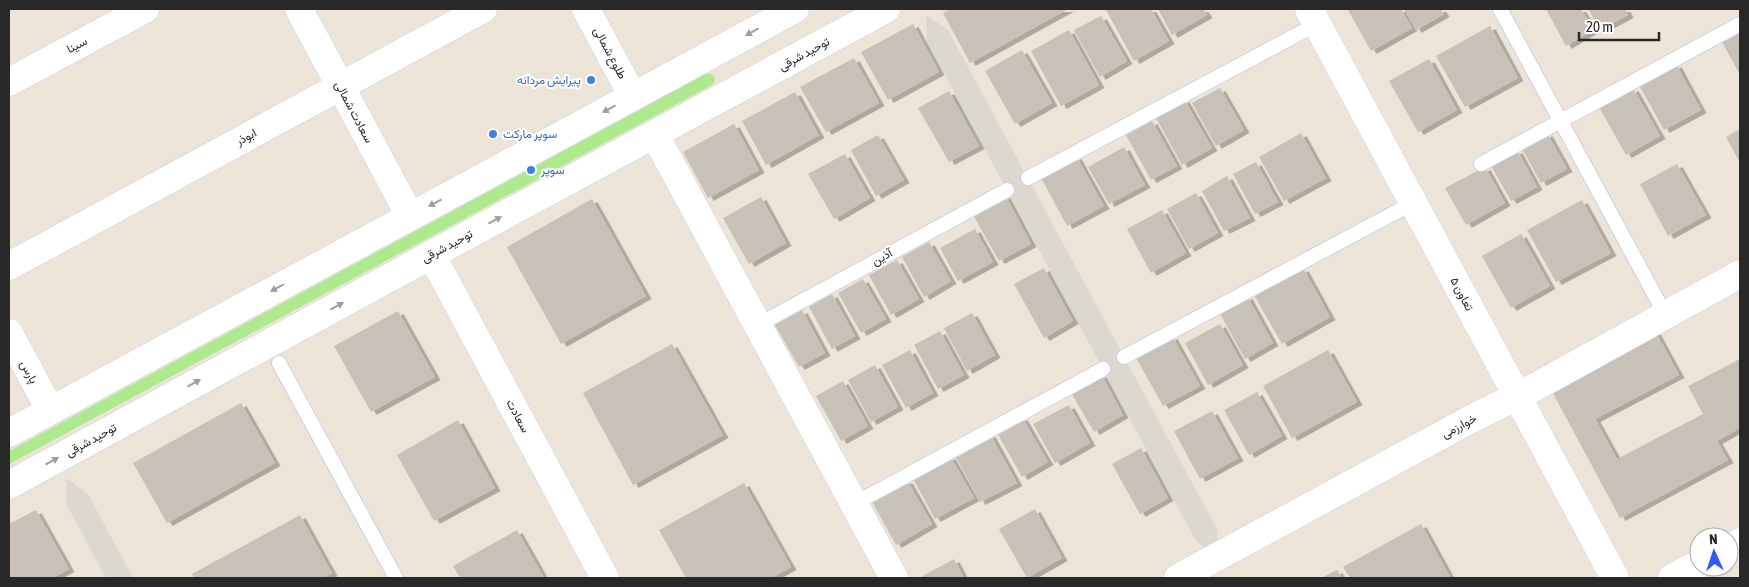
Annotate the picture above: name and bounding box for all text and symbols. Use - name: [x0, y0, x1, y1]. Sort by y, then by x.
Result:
- scale bar: [1579, 10, 1659, 42]
- text: 20 m: [1586, 18, 1613, 35]
- street label: طلوع شمالی: [589, 25, 630, 82]
- one-way arrow: [745, 28, 760, 36]
- street label: سینا: [64, 34, 90, 56]
- street label: توحید شرقی: [776, 34, 833, 75]
- place label: پیرایش مردانه: [517, 73, 581, 88]
- marker: پیرایش مردانه: [585, 74, 597, 86]
- street label: سعادت شمالی: [331, 79, 376, 146]
- one-way arrow: [603, 105, 616, 114]
- street label: ابوذر: [232, 126, 259, 150]
- place label: سوپر مارکت: [503, 127, 557, 142]
- marker: سوپر مارکت: [487, 128, 499, 140]
- place label: سوپر: [540, 163, 565, 178]
- marker: سوپر: [525, 164, 537, 176]
- one-way arrow: [428, 199, 443, 207]
- one-way arrow: [488, 216, 502, 224]
- street label: توحید شرقی: [419, 227, 476, 266]
- street label: آذین: [869, 245, 896, 269]
- street label: تعاون ۵: [1447, 275, 1477, 314]
- one-way arrow: [269, 284, 284, 292]
- one-way arrow: [330, 301, 343, 310]
- street label: پارس: [16, 358, 41, 387]
- one-way arrow: [187, 379, 201, 388]
- street label: سعادت: [503, 397, 533, 435]
- street label: خوارزمی: [1439, 411, 1479, 442]
- street label: توحید شرقی: [63, 420, 120, 461]
- one-way arrow: [45, 457, 58, 466]
- north arrow: [1689, 527, 1739, 577]
- text: N: [1709, 531, 1718, 547]

